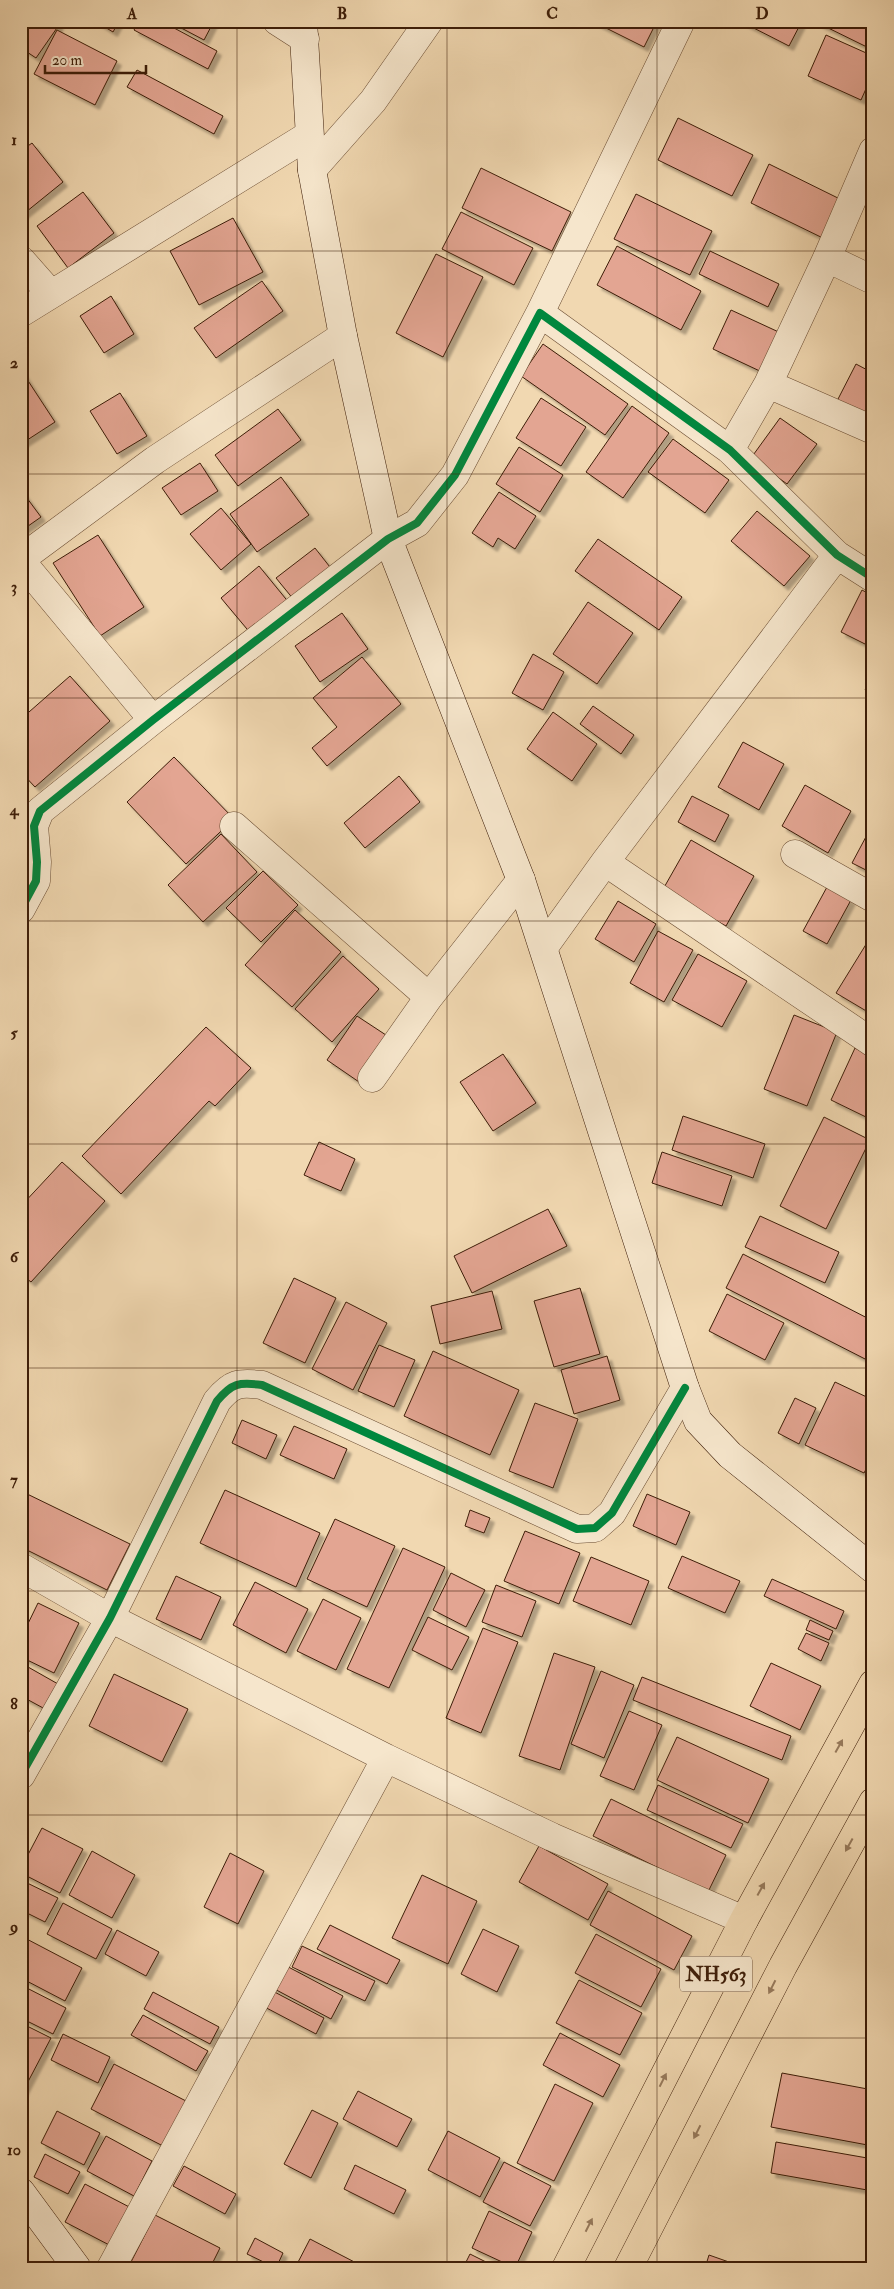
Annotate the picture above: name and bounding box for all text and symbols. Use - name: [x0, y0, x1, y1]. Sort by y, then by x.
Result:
- text: A: [126, 4, 138, 24]
- text: B: [337, 4, 347, 24]
- text: C: [546, 4, 558, 24]
- text: D: [755, 4, 769, 24]
- scale bar: [45, 42, 146, 74]
- text: 20 m: [52, 51, 82, 70]
- text: 1: [11, 130, 17, 150]
- text: 2: [10, 353, 18, 373]
- text: 3: [11, 577, 17, 597]
- text: 4: [9, 800, 20, 820]
- text: 5: [10, 1023, 18, 1043]
- text: 6: [10, 1247, 20, 1267]
- text: 7: [10, 1470, 18, 1490]
- text: 8: [10, 1694, 18, 1714]
- one-way arrow: [835, 1739, 843, 1754]
- one-way arrow: [845, 1837, 853, 1852]
- one-way arrow: [757, 1882, 765, 1896]
- text: 9: [8, 1917, 18, 1937]
- road number: NH563: [680, 1956, 752, 1992]
- one-way arrow: [768, 1980, 776, 1995]
- one-way arrow: [659, 2073, 667, 2087]
- one-way arrow: [693, 2125, 701, 2139]
- text: 10: [7, 2140, 21, 2160]
- one-way arrow: [585, 2218, 593, 2232]

